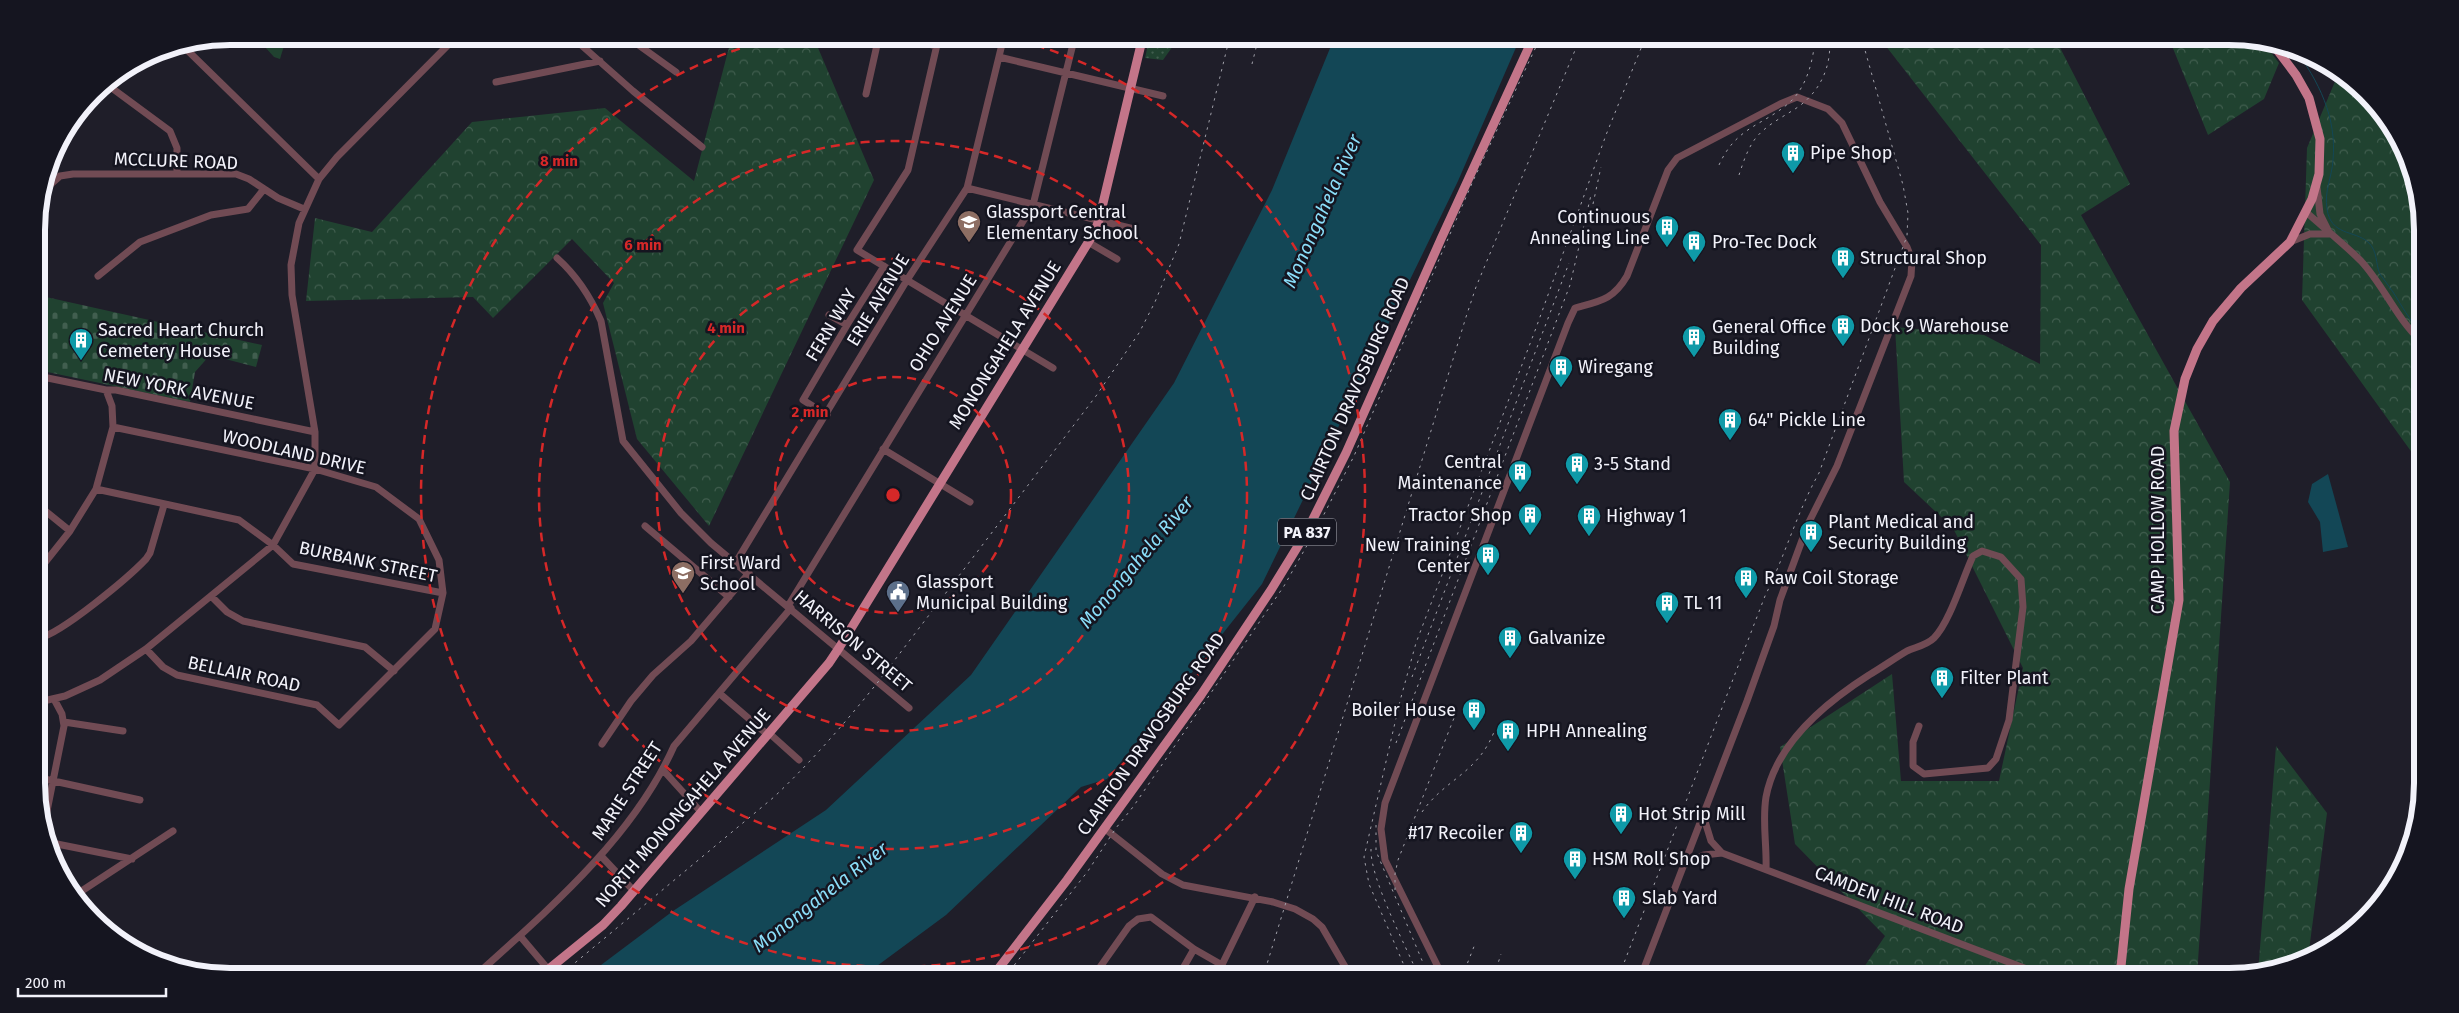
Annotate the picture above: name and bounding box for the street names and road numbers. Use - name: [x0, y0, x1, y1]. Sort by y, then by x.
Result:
- street label: MCCLURE ROAD: [114, 148, 238, 174]
- street label: ERIE AVENUE: [842, 250, 914, 350]
- street label: MONONGAHELA AVENUE: [944, 257, 1066, 433]
- street label: OHIO AVENUE: [904, 270, 982, 376]
- street label: CLAIRTON DRAVOSBURG ROAD: [1296, 274, 1414, 504]
- street label: FERN WAY: [801, 285, 861, 365]
- street label: NEW YORK AVENUE: [102, 364, 256, 414]
- street label: WOODLAND DRIVE: [220, 425, 368, 479]
- street label: CAMP HOLLOW ROAD: [2147, 446, 2169, 614]
- road number: PA 837: [1278, 518, 1336, 546]
- street label: BURBANK STREET: [297, 537, 440, 588]
- street label: HARRISON STREET: [790, 585, 917, 697]
- street label: CLAIRTON DRAVOSBURG ROAD: [1072, 628, 1230, 840]
- street label: BELLAIR ROAD: [186, 651, 302, 697]
- street label: NORTH MONONGAHELA AVENUE: [591, 704, 775, 912]
- street label: MARIE STREET: [587, 737, 667, 844]
- street label: CAMDEN HILL ROAD: [1811, 861, 1967, 939]

